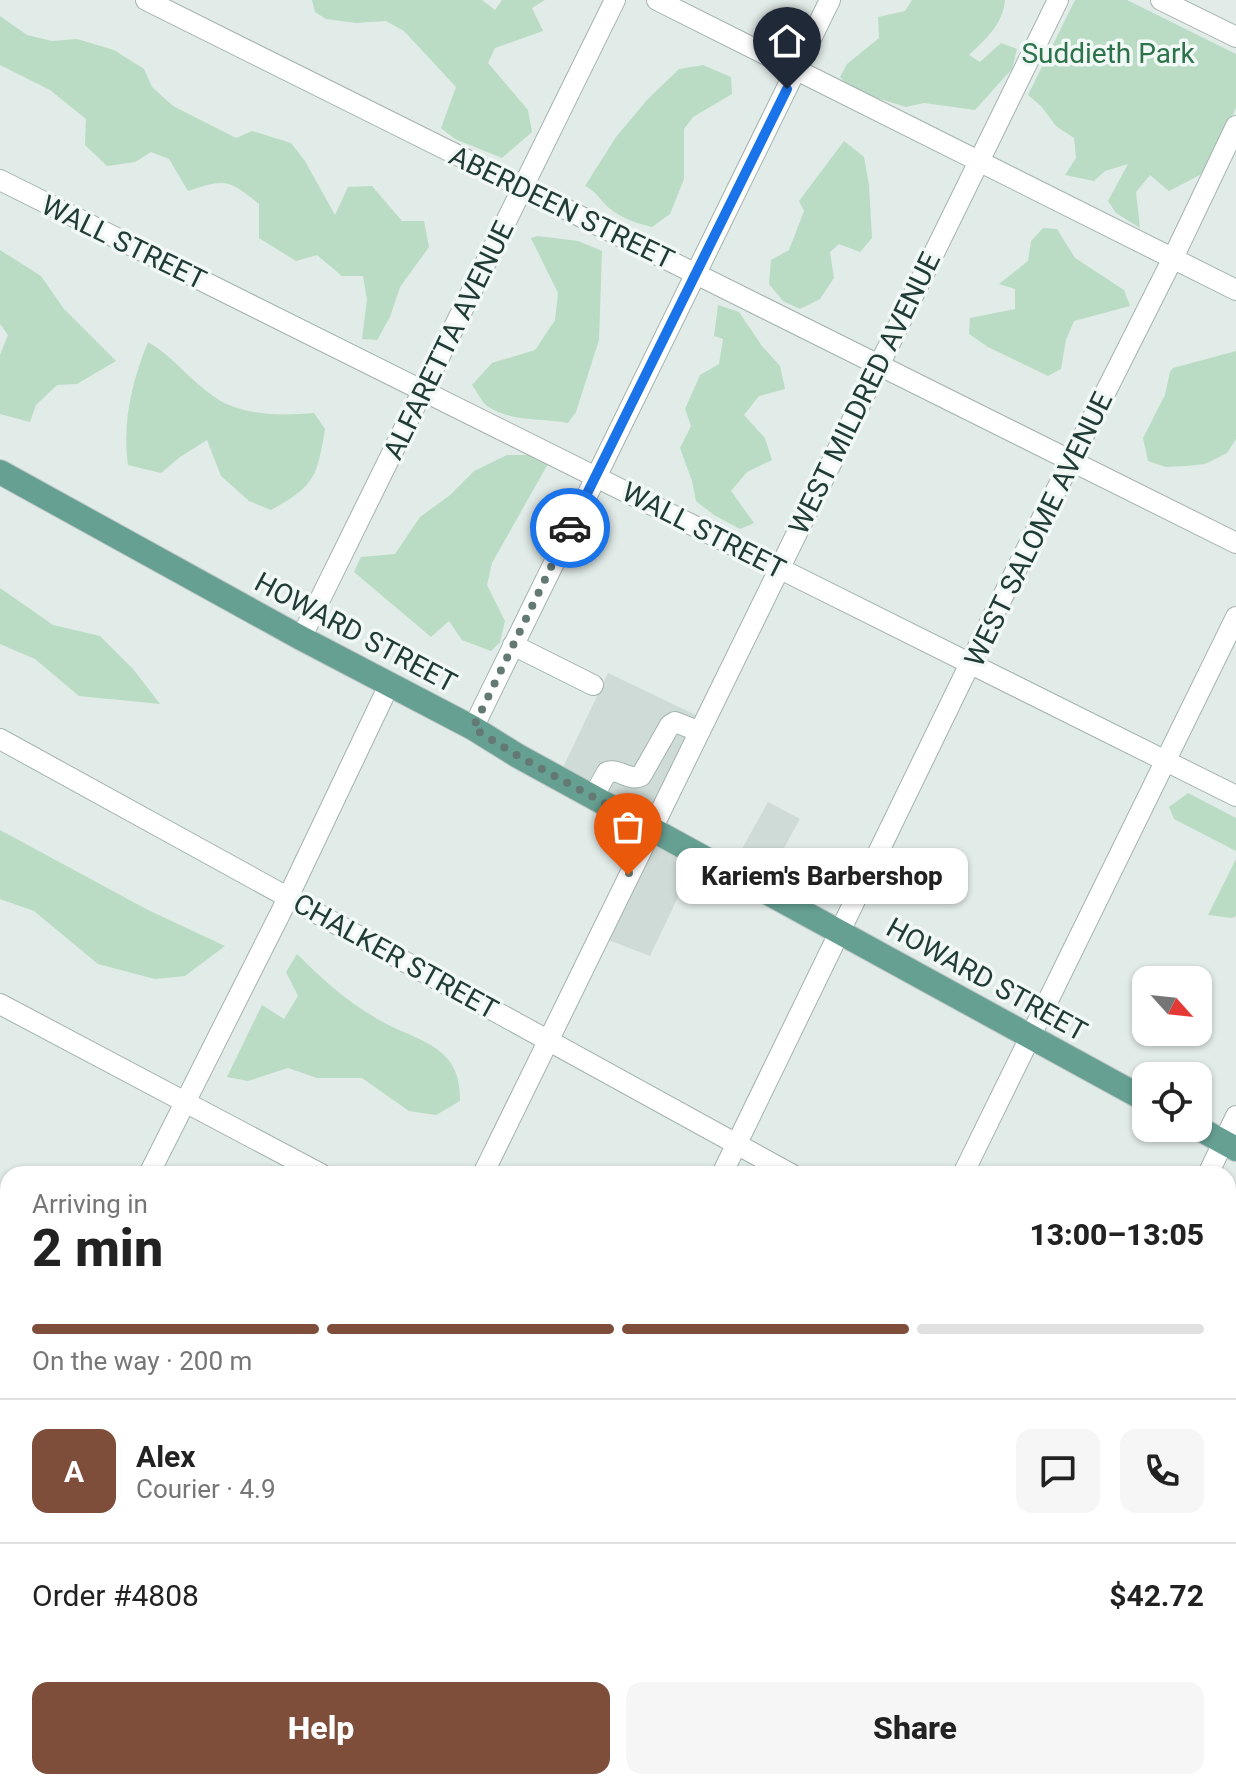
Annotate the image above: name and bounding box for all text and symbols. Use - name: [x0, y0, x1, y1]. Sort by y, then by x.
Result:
- pin: [753, 7, 821, 89]
- icon: home: [765, 19, 809, 63]
- park label: Suddieth Park: [1021, 37, 1195, 70]
- street label: ABERDEEN STREET: [444, 139, 680, 276]
- street label: WALL STREET: [36, 188, 212, 297]
- street label: ALFARETTA AVENUE: [376, 216, 520, 465]
- street label: WEST MILDRED AVENUE: [782, 247, 947, 539]
- street label: WEST SALOME AVENUE: [958, 387, 1119, 672]
- street label: WALL STREET: [617, 475, 791, 586]
- courier: [530, 488, 610, 568]
- icon: car: [548, 506, 592, 550]
- street label: HOWARD STREET: [249, 565, 463, 700]
- pin: [594, 793, 662, 875]
- icon: bag: [606, 805, 650, 849]
- callout: Kariem's Barbershop: [676, 847, 968, 903]
- text: Kariem's Barbershop: [701, 861, 943, 891]
- street label: CHALKER STREET: [288, 887, 504, 1026]
- street label: HOWARD STREET: [881, 911, 1093, 1048]
- north arrow: [1132, 966, 1212, 1046]
- map controls: [1132, 966, 1212, 1142]
- button: locate: [1132, 1062, 1212, 1142]
- text: Arriving in: [32, 1189, 148, 1219]
- text: 13:00–13:05: [1029, 1217, 1204, 1252]
- text: 2 min: [32, 1218, 163, 1279]
- text: On the way · 200 m: [32, 1346, 252, 1376]
- button: chat: [1016, 1429, 1100, 1513]
- button: phone: [1120, 1429, 1204, 1513]
- text: Alex: [136, 1439, 196, 1474]
- text: A: [64, 1454, 84, 1489]
- text: Courier · 4.9: [136, 1474, 276, 1504]
- text: Order #4808: [32, 1578, 199, 1613]
- text: $42.72: [1109, 1578, 1204, 1613]
- button: Help: [32, 1682, 610, 1774]
- button: Share: [626, 1682, 1204, 1774]

